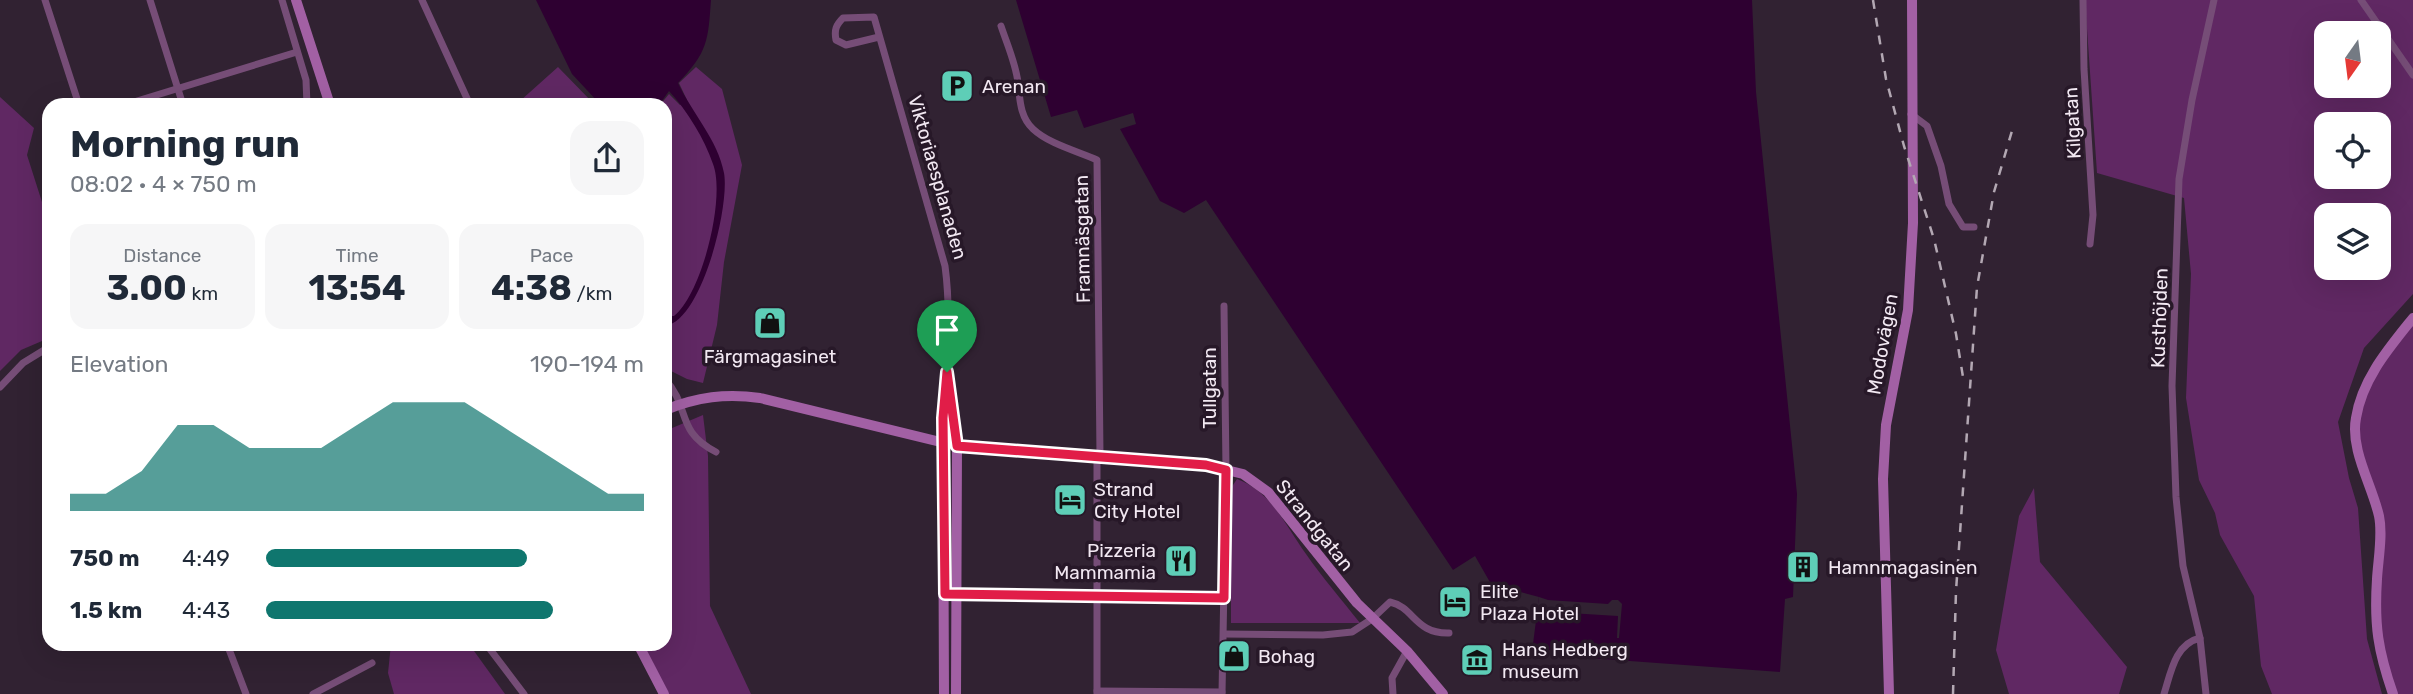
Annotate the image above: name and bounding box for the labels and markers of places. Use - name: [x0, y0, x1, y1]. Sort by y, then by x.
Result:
- parking icon: Arenan: [938, 67, 976, 105]
- place label: Arenan: [982, 75, 1046, 98]
- pin: [917, 300, 977, 372]
- shop icon: Färgmagasinet: [751, 304, 789, 342]
- place label: Färgmagasinet: [704, 345, 837, 368]
- place label: Strand City Hotel: [1094, 478, 1180, 523]
- hotel icon: Strand City Hotel: [1051, 481, 1089, 519]
- place label: Pizzeria Mammamia: [1054, 539, 1156, 584]
- restaurant icon: Pizzeria Mammamia: [1162, 542, 1200, 580]
- building icon: Hamnmagasinen: [1784, 548, 1822, 586]
- place label: Hamnmagasinen: [1828, 556, 1978, 579]
- place label: Elite Plaza Hotel: [1480, 580, 1579, 625]
- hotel icon: Elite Plaza Hotel: [1436, 583, 1474, 621]
- shop icon: Bohag: [1215, 637, 1253, 675]
- place label: Hans Hedberg museum: [1502, 638, 1628, 683]
- museum icon: Hans Hedberg museum: [1458, 641, 1496, 679]
- place label: Bohag: [1258, 645, 1315, 668]

